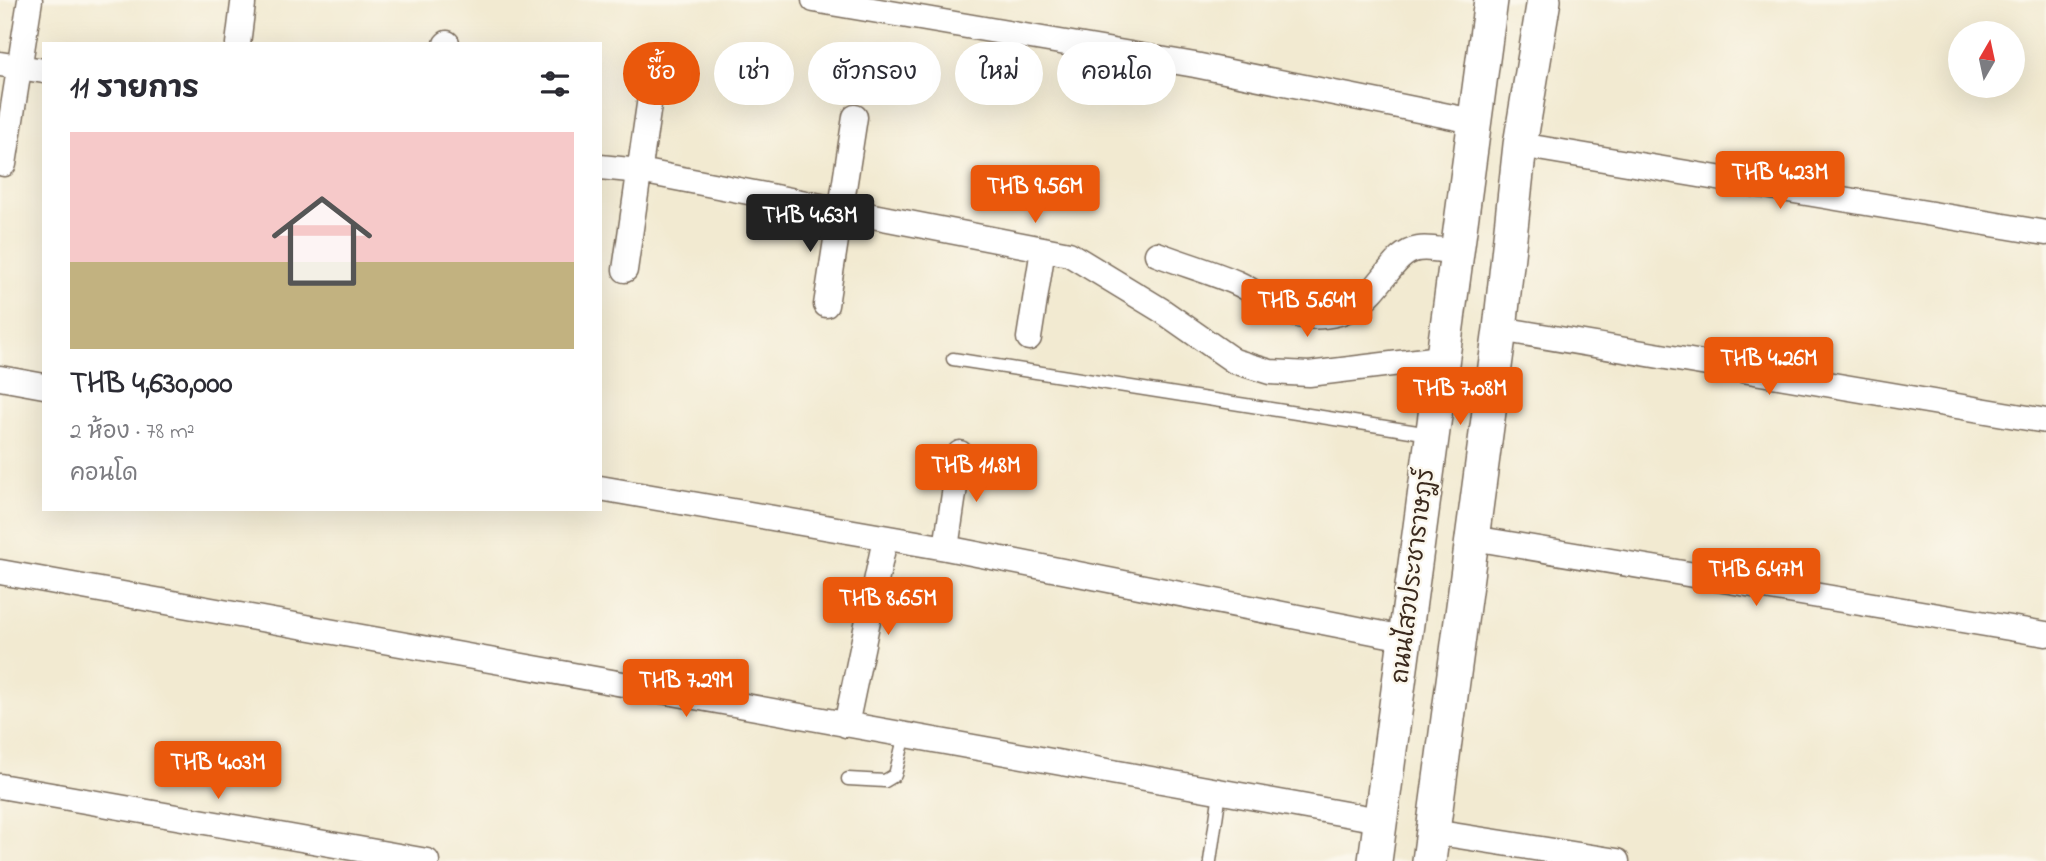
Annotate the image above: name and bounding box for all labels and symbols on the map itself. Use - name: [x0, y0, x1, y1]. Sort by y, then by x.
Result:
- north arrow: [1948, 21, 2025, 98]
- pin: THB 4.23M: [1700, 152, 1860, 211]
- pin: THB 9.56M: [955, 166, 1115, 225]
- pin: THB 4.63M: [730, 194, 890, 254]
- pin: THB 5.64M: [1227, 280, 1387, 339]
- pin: THB 4.26M: [1689, 338, 1849, 397]
- pin: THB 7.08M: [1380, 368, 1540, 427]
- pin: THB 11.8M: [896, 444, 1056, 504]
- street label: ถนนไสวประชาราษฎร์: [1383, 467, 1445, 686]
- pin: THB 6.47M: [1676, 548, 1836, 608]
- pin: THB 8.65M: [808, 578, 968, 637]
- pin: THB 7.29M: [606, 660, 766, 719]
- pin: THB 4.03M: [138, 742, 298, 801]

